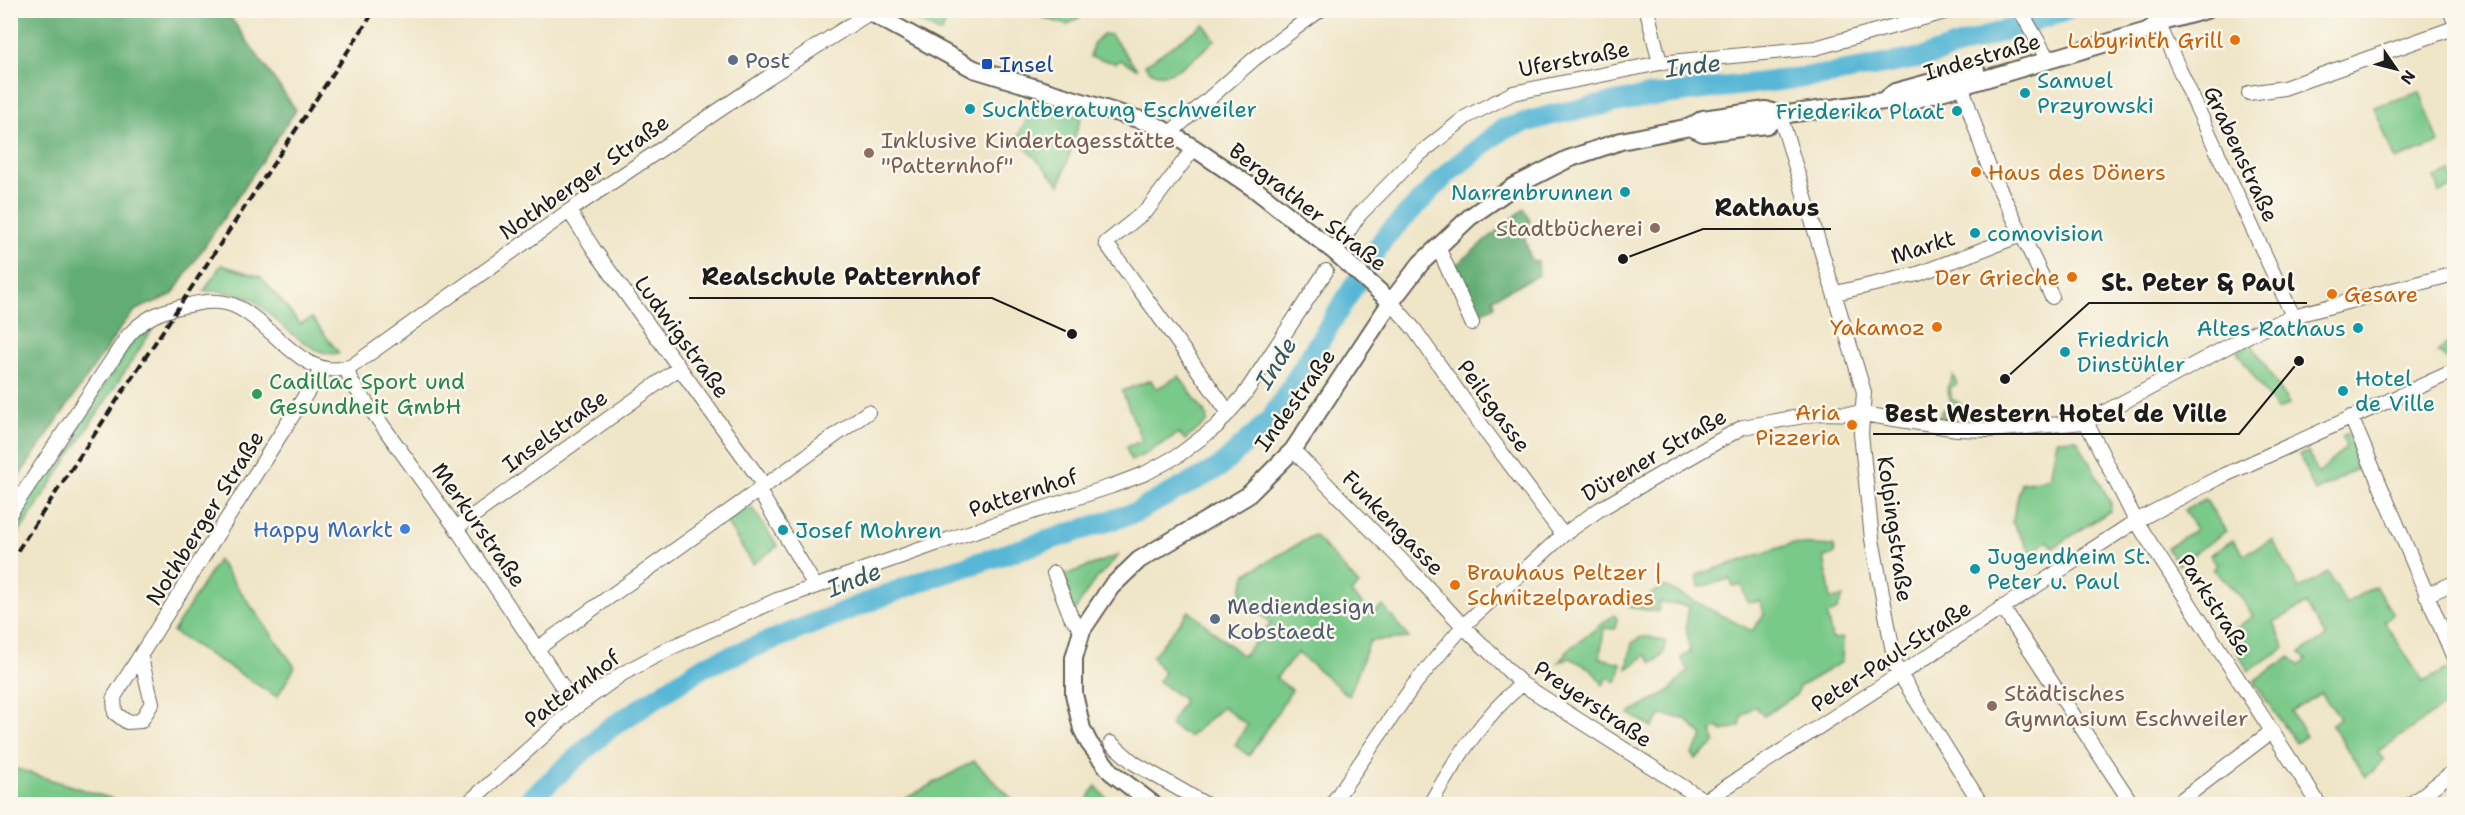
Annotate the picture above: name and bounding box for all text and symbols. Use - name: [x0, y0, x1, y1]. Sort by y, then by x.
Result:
- street label: Indestraße: [1920, 26, 2044, 88]
- place label: Labyrinth Grill: [2067, 26, 2223, 55]
- marker: Labyrinth Grill: [2228, 33, 2242, 47]
- street label: Uferstraße: [1516, 34, 1632, 84]
- north arrow: [2366, 39, 2426, 99]
- place label: Post: [745, 46, 790, 75]
- water label: Inde: [1662, 47, 1723, 85]
- place label: Insel: [999, 50, 1054, 79]
- marker: Post: [726, 53, 740, 67]
- marker: Insel: [980, 57, 994, 71]
- place label: Samuel Przyrowski: [2037, 66, 2154, 120]
- text: N: [2396, 66, 2420, 89]
- street label: Grabenstraße: [2197, 81, 2285, 227]
- marker: Samuel Przyrowski: [2018, 86, 2032, 100]
- place label: Suchtberatung Eschweiler: [982, 95, 1257, 124]
- place label: Friederika Plaat: [1775, 97, 1945, 126]
- marker: Suchtberatung Eschweiler: [963, 102, 977, 116]
- marker: Friederika Plaat: [1950, 104, 1964, 118]
- street label: Nothberger Straße: [493, 107, 675, 247]
- place label: Inklusive Kindertagesstätte "Patternhof": [881, 126, 1176, 180]
- street label: Bergrather Straße: [1223, 136, 1393, 278]
- marker: Inklusive Kindertagesstätte "Patternhof": [862, 146, 876, 160]
- place label: Haus des Döners: [1988, 158, 2166, 187]
- marker: Haus des Döners: [1969, 165, 1983, 179]
- place label: Narrenbrunnen: [1451, 178, 1613, 207]
- marker: Narrenbrunnen: [1618, 185, 1632, 199]
- callout: Rathaus: [1703, 187, 1831, 229]
- text: Rathaus: [1715, 192, 1819, 224]
- place label: Stadtbücherei: [1496, 214, 1643, 243]
- place label: comovision: [1987, 219, 2103, 248]
- marker: Stadtbücherei: [1648, 221, 1662, 235]
- street label: Markt: [1887, 223, 1959, 271]
- marker: comovision: [1968, 226, 1982, 240]
- callout: Realschule Patternhof: [689, 256, 992, 298]
- text: Realschule Patternhof: [701, 261, 981, 293]
- callout: St. Peter & Paul: [2089, 261, 2307, 303]
- place label: Der Grieche: [1935, 263, 2060, 292]
- text: St. Peter & Paul: [2101, 267, 2295, 299]
- street label: Ludwigstraße: [628, 270, 736, 404]
- marker: Der Grieche: [2065, 270, 2079, 284]
- place label: Gesare: [2344, 280, 2418, 309]
- marker: Gesare: [2325, 287, 2339, 301]
- place label: Yakamoz: [1830, 313, 1925, 342]
- place label: Altes Rathaus: [2197, 314, 2346, 343]
- marker: Yakamoz: [1930, 320, 1944, 334]
- marker: Altes Rathaus: [2351, 321, 2365, 335]
- place label: Friedrich Dinstühler: [2077, 325, 2185, 379]
- water label: Inde: [1247, 331, 1304, 396]
- street label: Indestraße: [1248, 343, 1342, 457]
- marker: Friedrich Dinstühler: [2058, 345, 2072, 359]
- street label: Peilsgasse: [1451, 354, 1537, 458]
- place label: Hotel de Ville: [2355, 364, 2435, 418]
- place label: Cadillac Sport und Gesundheit GmbH: [269, 367, 465, 421]
- street label: Inselstraße: [496, 383, 614, 479]
- marker: Hotel de Ville: [2336, 384, 2350, 398]
- marker: Cadillac Sport und Gesundheit GmbH: [250, 387, 264, 401]
- callout: Best Western Hotel de Ville: [1873, 392, 2239, 434]
- place label: Aria Pizzeria: [1755, 398, 1840, 452]
- text: Best Western Hotel de Ville: [1885, 398, 2227, 430]
- street label: Dürener Straße: [1576, 402, 1732, 508]
- marker: Aria Pizzeria: [1845, 418, 1859, 432]
- street label: Nothberger Straße: [139, 425, 271, 611]
- street label: Kolpingstraße: [1870, 454, 1920, 604]
- street label: Merkurstraße: [425, 457, 533, 593]
- street label: Patternhof: [965, 461, 1082, 524]
- street label: Funkengasse: [1336, 464, 1450, 582]
- place label: Happy Markt: [253, 515, 393, 544]
- place label: Josef Mohren: [795, 516, 942, 545]
- marker: Happy Markt: [398, 522, 412, 536]
- marker: Josef Mohren: [776, 523, 790, 537]
- place label: Jugendheim St. Peter u. Paul: [1987, 542, 2150, 596]
- street label: Parkstraße: [2171, 548, 2259, 662]
- water label: Inde: [821, 555, 886, 605]
- place label: Brauhaus Peltzer | Schnitzelparadies: [1467, 558, 1661, 612]
- marker: Jugendheim St. Peter u. Paul: [1968, 562, 1982, 576]
- marker: Brauhaus Peltzer | Schnitzelparadies: [1448, 578, 1462, 592]
- place label: Mediendesign Kobstaedt: [1227, 592, 1375, 646]
- street label: Peter-Paul-Straße: [1805, 593, 1977, 719]
- marker: Mediendesign Kobstaedt: [1208, 612, 1222, 626]
- street label: Patternhof: [518, 643, 627, 735]
- street label: Preyerstraße: [1528, 654, 1658, 754]
- place label: Städtisches Gymnasium Eschweiler: [2004, 679, 2248, 733]
- marker: Städtisches Gymnasium Eschweiler: [1985, 699, 1999, 713]

